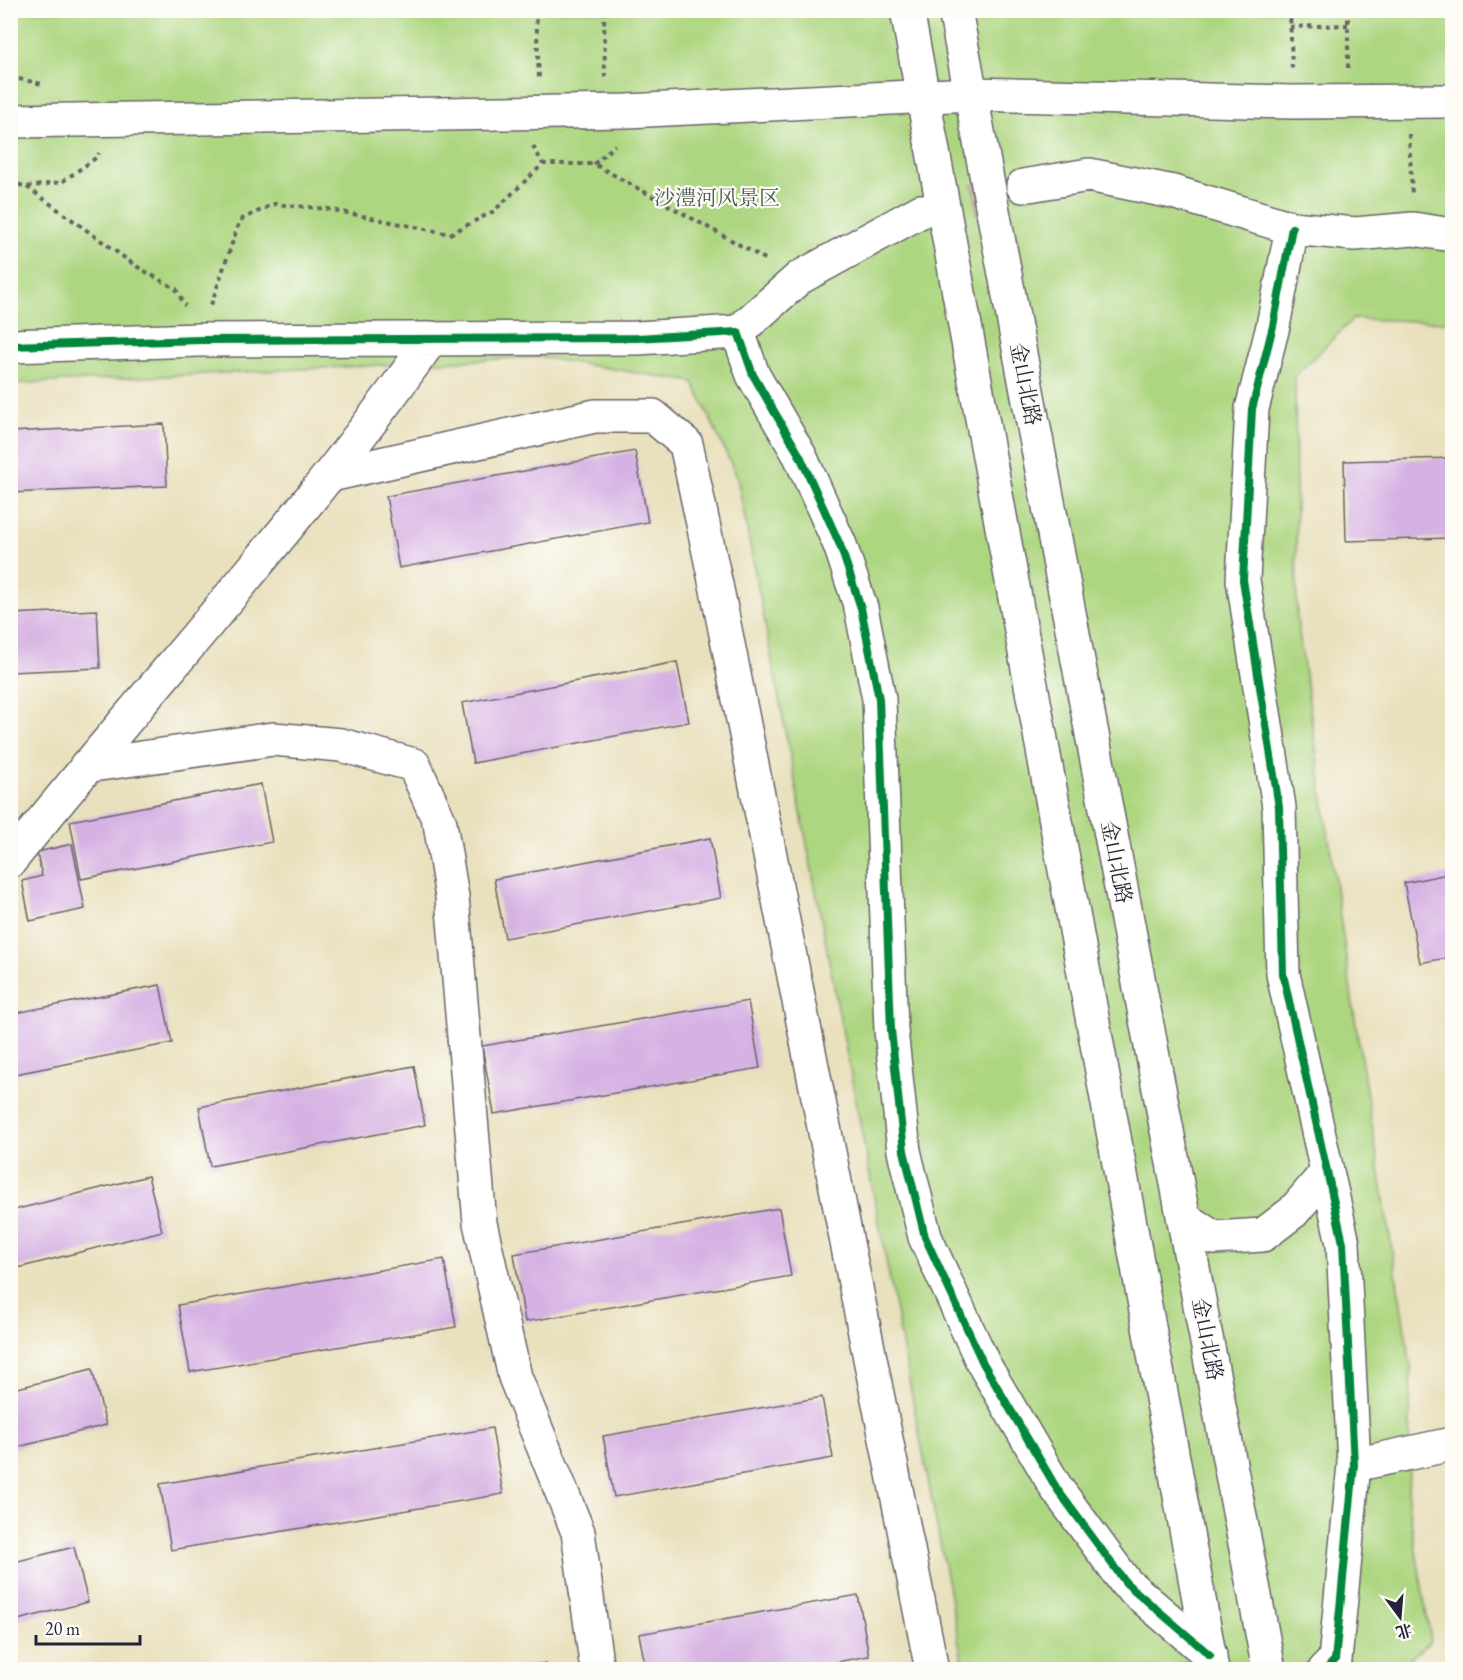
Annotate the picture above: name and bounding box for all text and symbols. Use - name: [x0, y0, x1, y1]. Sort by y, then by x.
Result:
- park label: 沙澧河风景区: [654, 184, 780, 211]
- street label: 金山北路: [1005, 340, 1047, 428]
- street label: 金山北路: [1096, 818, 1138, 906]
- street label: 金山北路: [1187, 1295, 1229, 1383]
- north arrow: [1370, 1587, 1430, 1647]
- scale bar: [36, 1608, 140, 1646]
- text: 20 m: [45, 1617, 80, 1640]
- text: 北: [1393, 1619, 1415, 1643]

